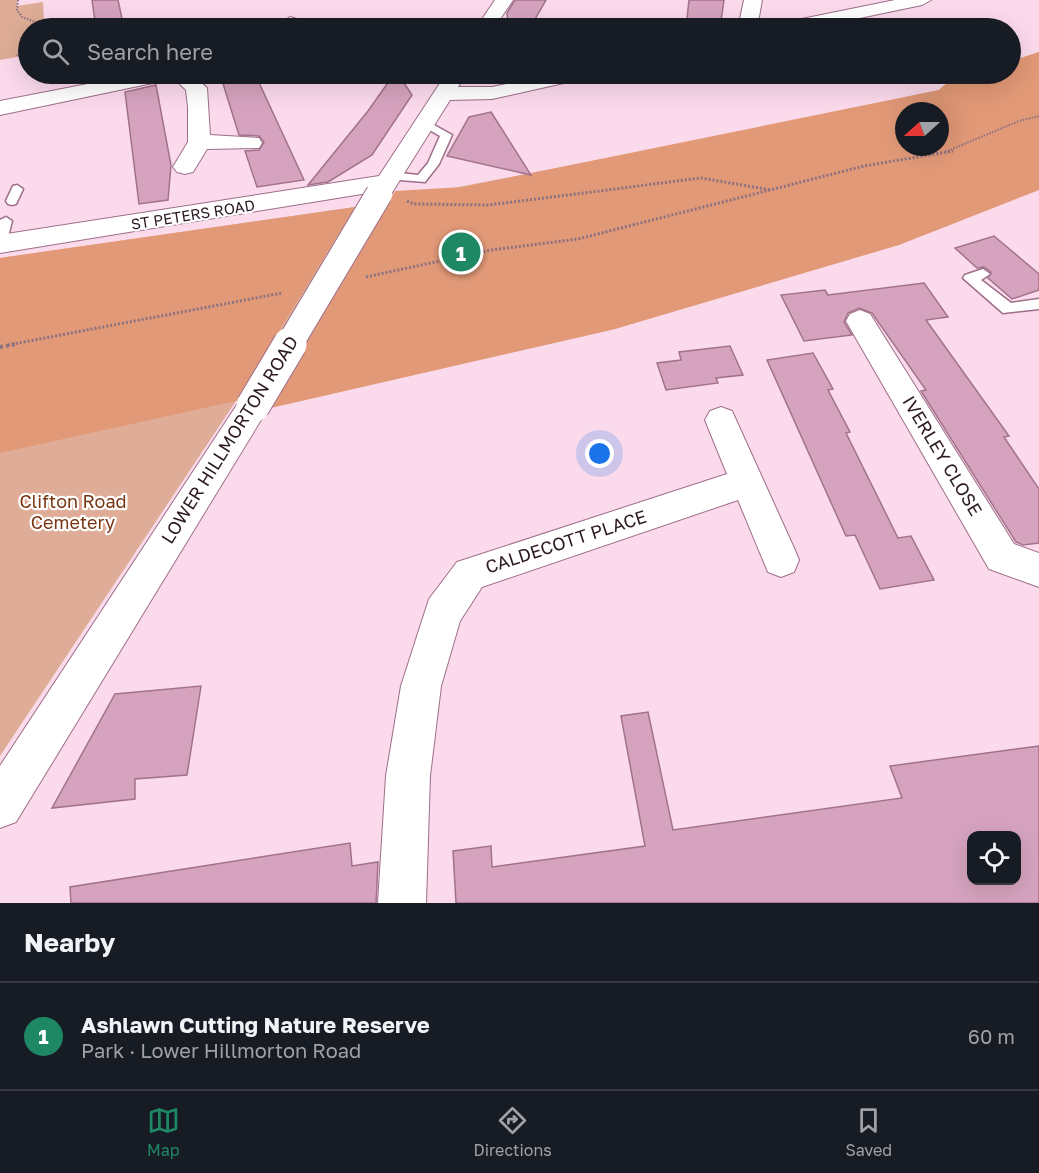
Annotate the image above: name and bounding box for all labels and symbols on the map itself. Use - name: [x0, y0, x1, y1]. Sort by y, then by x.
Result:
- north arrow: [895, 102, 949, 156]
- street label: ST PETERS ROAD: [130, 195, 256, 233]
- pin: 1: [442, 230, 480, 274]
- street label: LOWER HILLMORTON ROAD: [156, 332, 302, 547]
- street label: IVERLEY CLOSE: [898, 392, 987, 519]
- your location: [585, 439, 614, 468]
- park label: Clifton Road Cemetery: [19, 490, 127, 533]
- street label: CALDECOTT PLACE: [482, 505, 649, 577]

